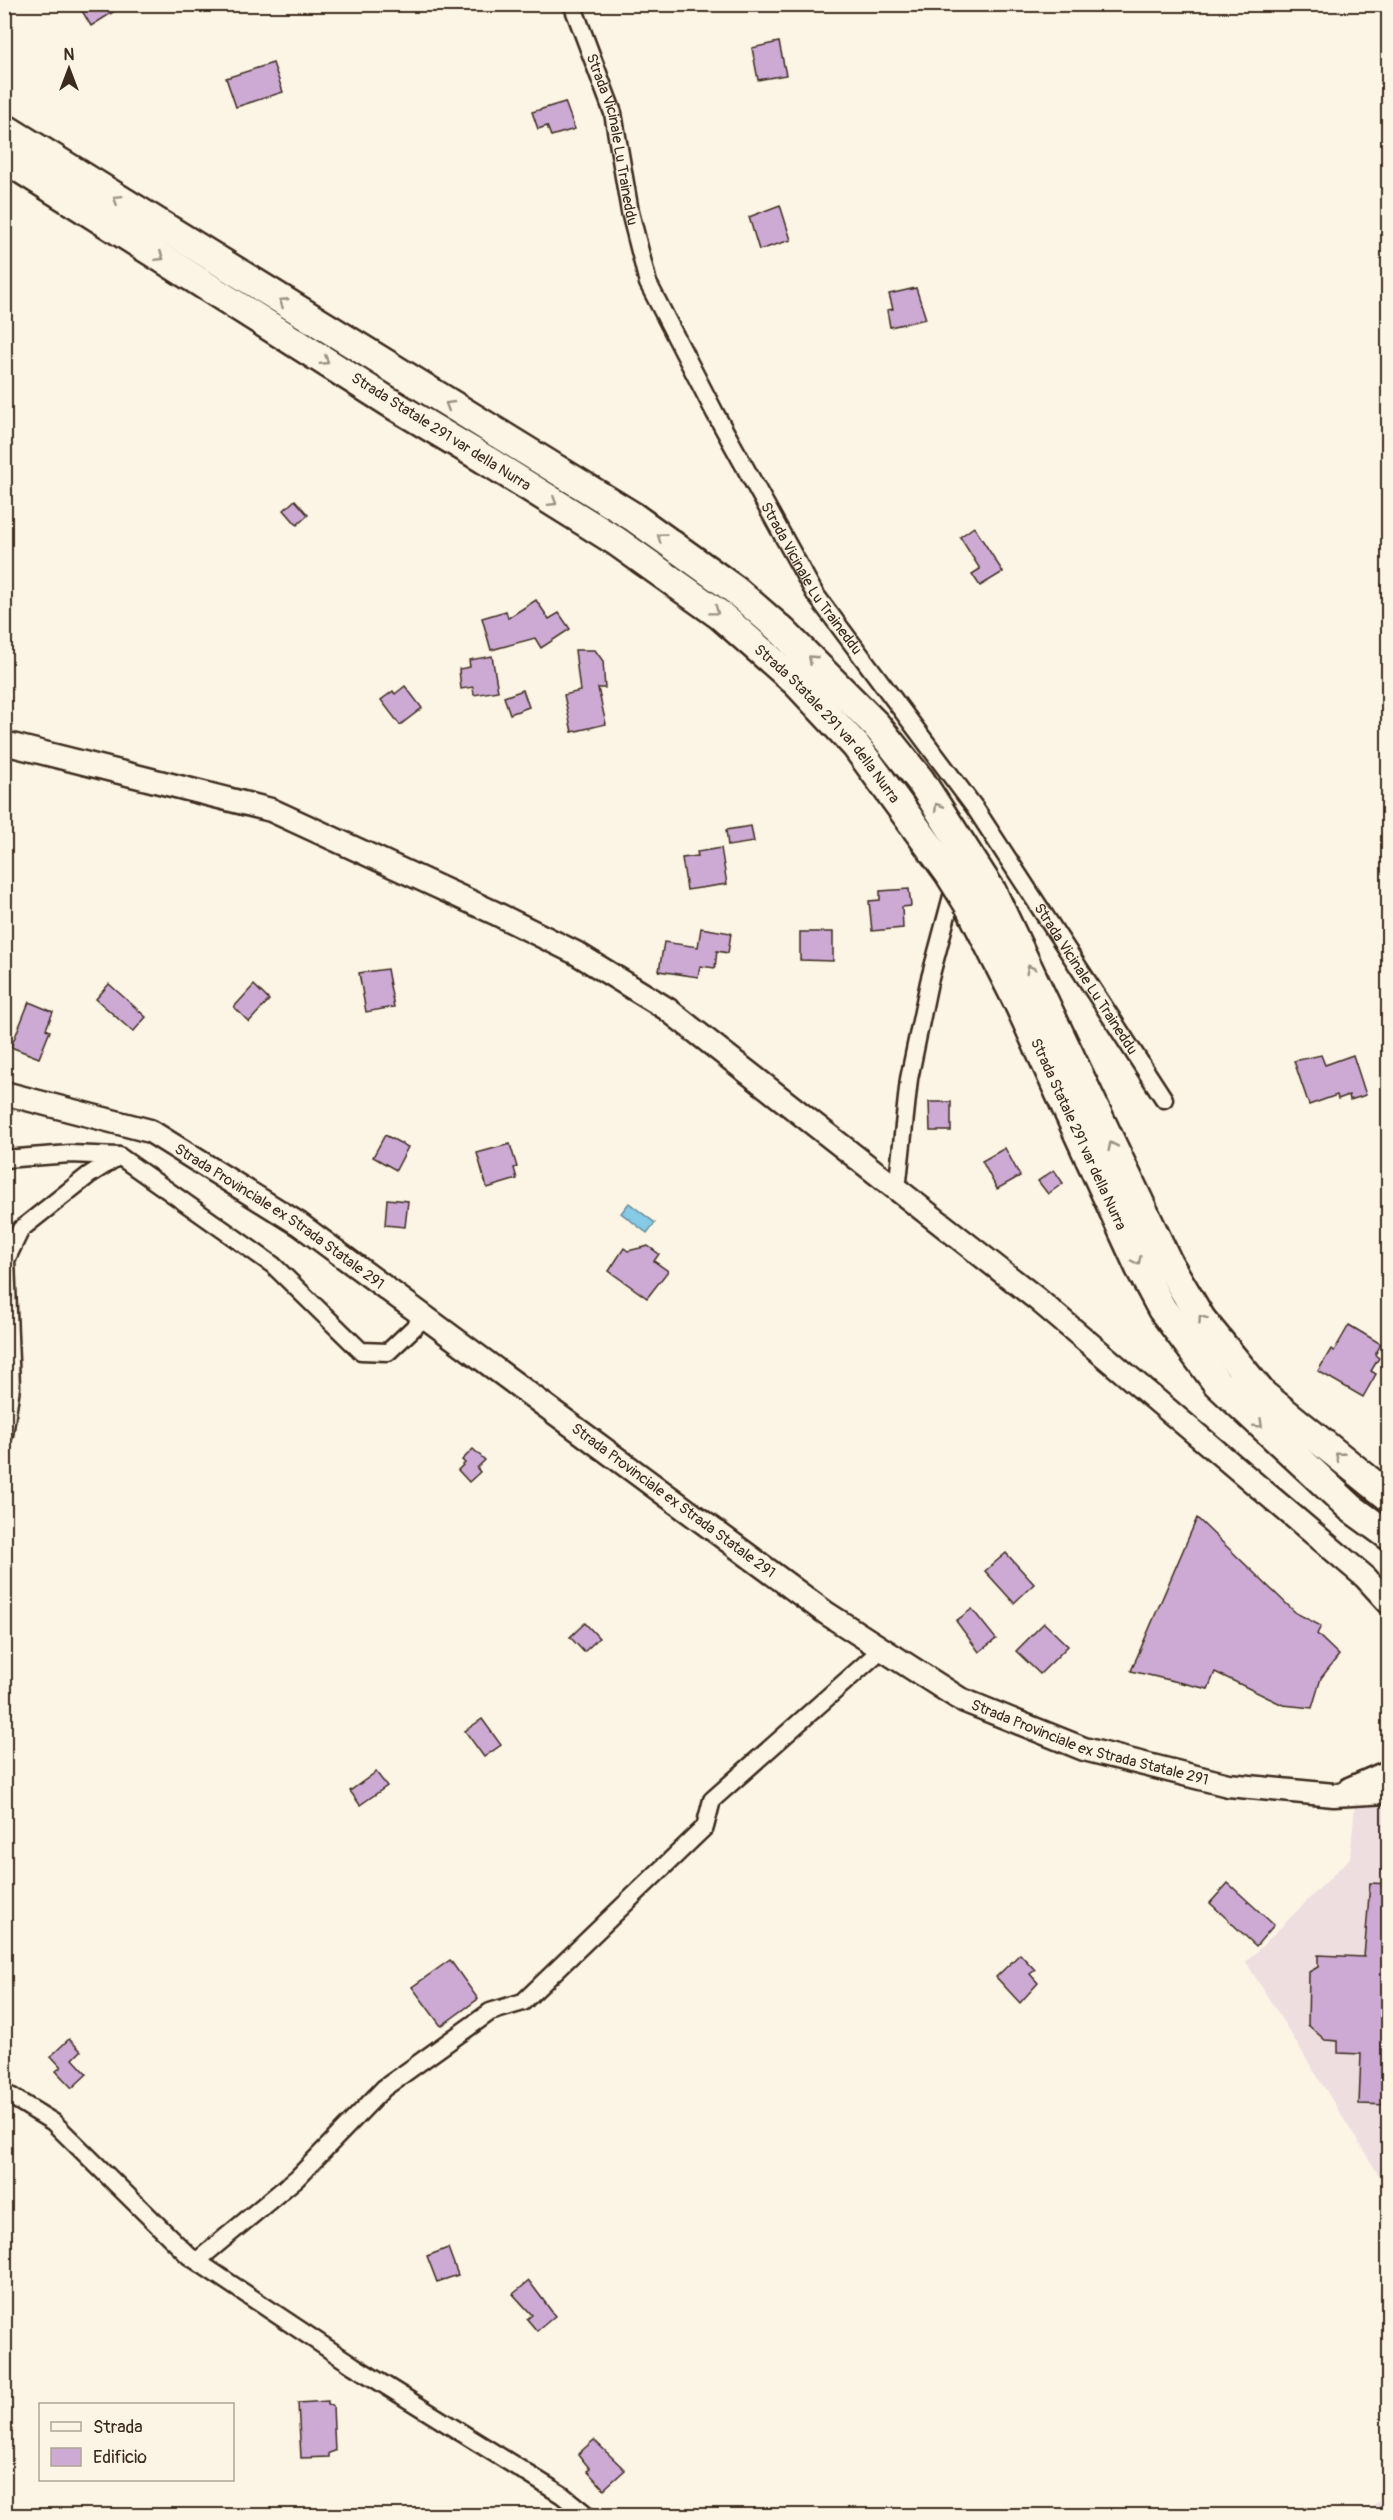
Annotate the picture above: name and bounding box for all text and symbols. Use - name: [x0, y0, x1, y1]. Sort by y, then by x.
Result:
- north arrow: [39, 39, 99, 99]
- text: N: [64, 45, 75, 65]
- street label: Strada Vicinale Lu Traineddu: [582, 51, 642, 227]
- one-way arrow: [113, 195, 123, 207]
- one-way arrow: [154, 249, 165, 260]
- one-way arrow: [279, 297, 289, 309]
- one-way arrow: [318, 354, 329, 365]
- street label: Strada Statale 291 var della Nurra: [348, 369, 534, 495]
- one-way arrow: [445, 400, 455, 412]
- one-way arrow: [546, 495, 557, 506]
- street label: Strada Vicinale Lu Traineddu: [757, 499, 866, 658]
- one-way arrow: [656, 533, 667, 544]
- one-way arrow: [708, 604, 719, 615]
- street label: Strada Statale 291 var della Nurra: [750, 640, 904, 807]
- one-way arrow: [808, 656, 819, 667]
- one-way arrow: [934, 803, 945, 814]
- street label: Strada Vicinale Lu Traineddu: [1030, 900, 1142, 1058]
- one-way arrow: [1025, 965, 1037, 976]
- street label: Strada Statale 291 var della Nurra: [1026, 1035, 1131, 1233]
- street label: Strada Provinciale ex Strada Statale 291: [171, 1139, 388, 1293]
- one-way arrow: [1107, 1142, 1119, 1153]
- one-way arrow: [1130, 1255, 1141, 1266]
- one-way arrow: [1198, 1314, 1209, 1325]
- one-way arrow: [1252, 1416, 1263, 1427]
- street label: Strada Provinciale ex Strada Statale 291: [568, 1419, 779, 1582]
- one-way arrow: [1335, 1453, 1346, 1464]
- street label: Strada Provinciale ex Strada Statale 291: [968, 1695, 1210, 1789]
- legend: [39, 2403, 234, 2481]
- text: Strada: [93, 2416, 143, 2439]
- text: Edificio: [93, 2446, 147, 2469]

